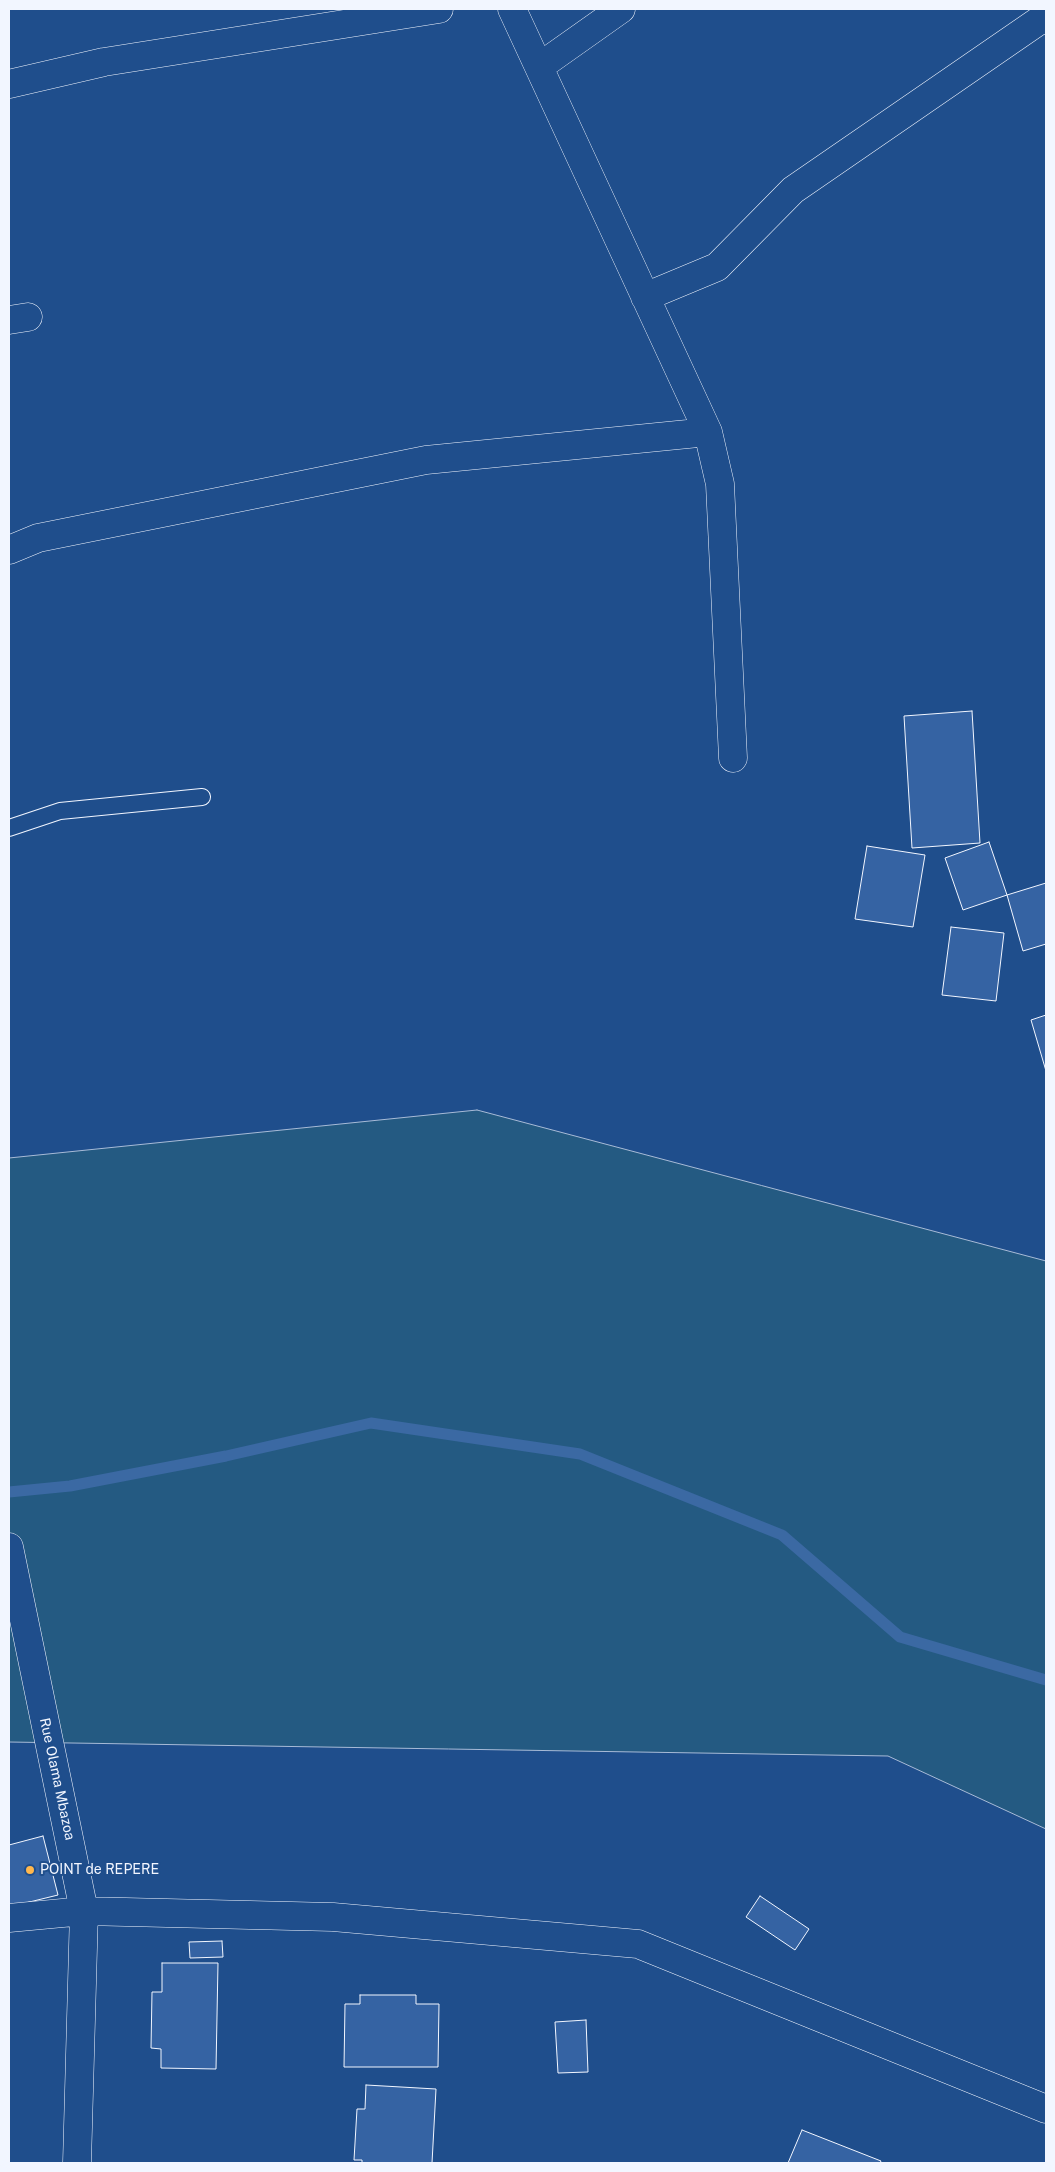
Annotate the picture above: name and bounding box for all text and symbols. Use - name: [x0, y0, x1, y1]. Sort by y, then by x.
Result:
- street label: Rue Olama Mbazoa: [36, 1716, 78, 1842]
- place label: POINT de REPERE: [40, 1862, 159, 1878]
- marker: POINT de REPERE: [24, 1864, 36, 1876]

